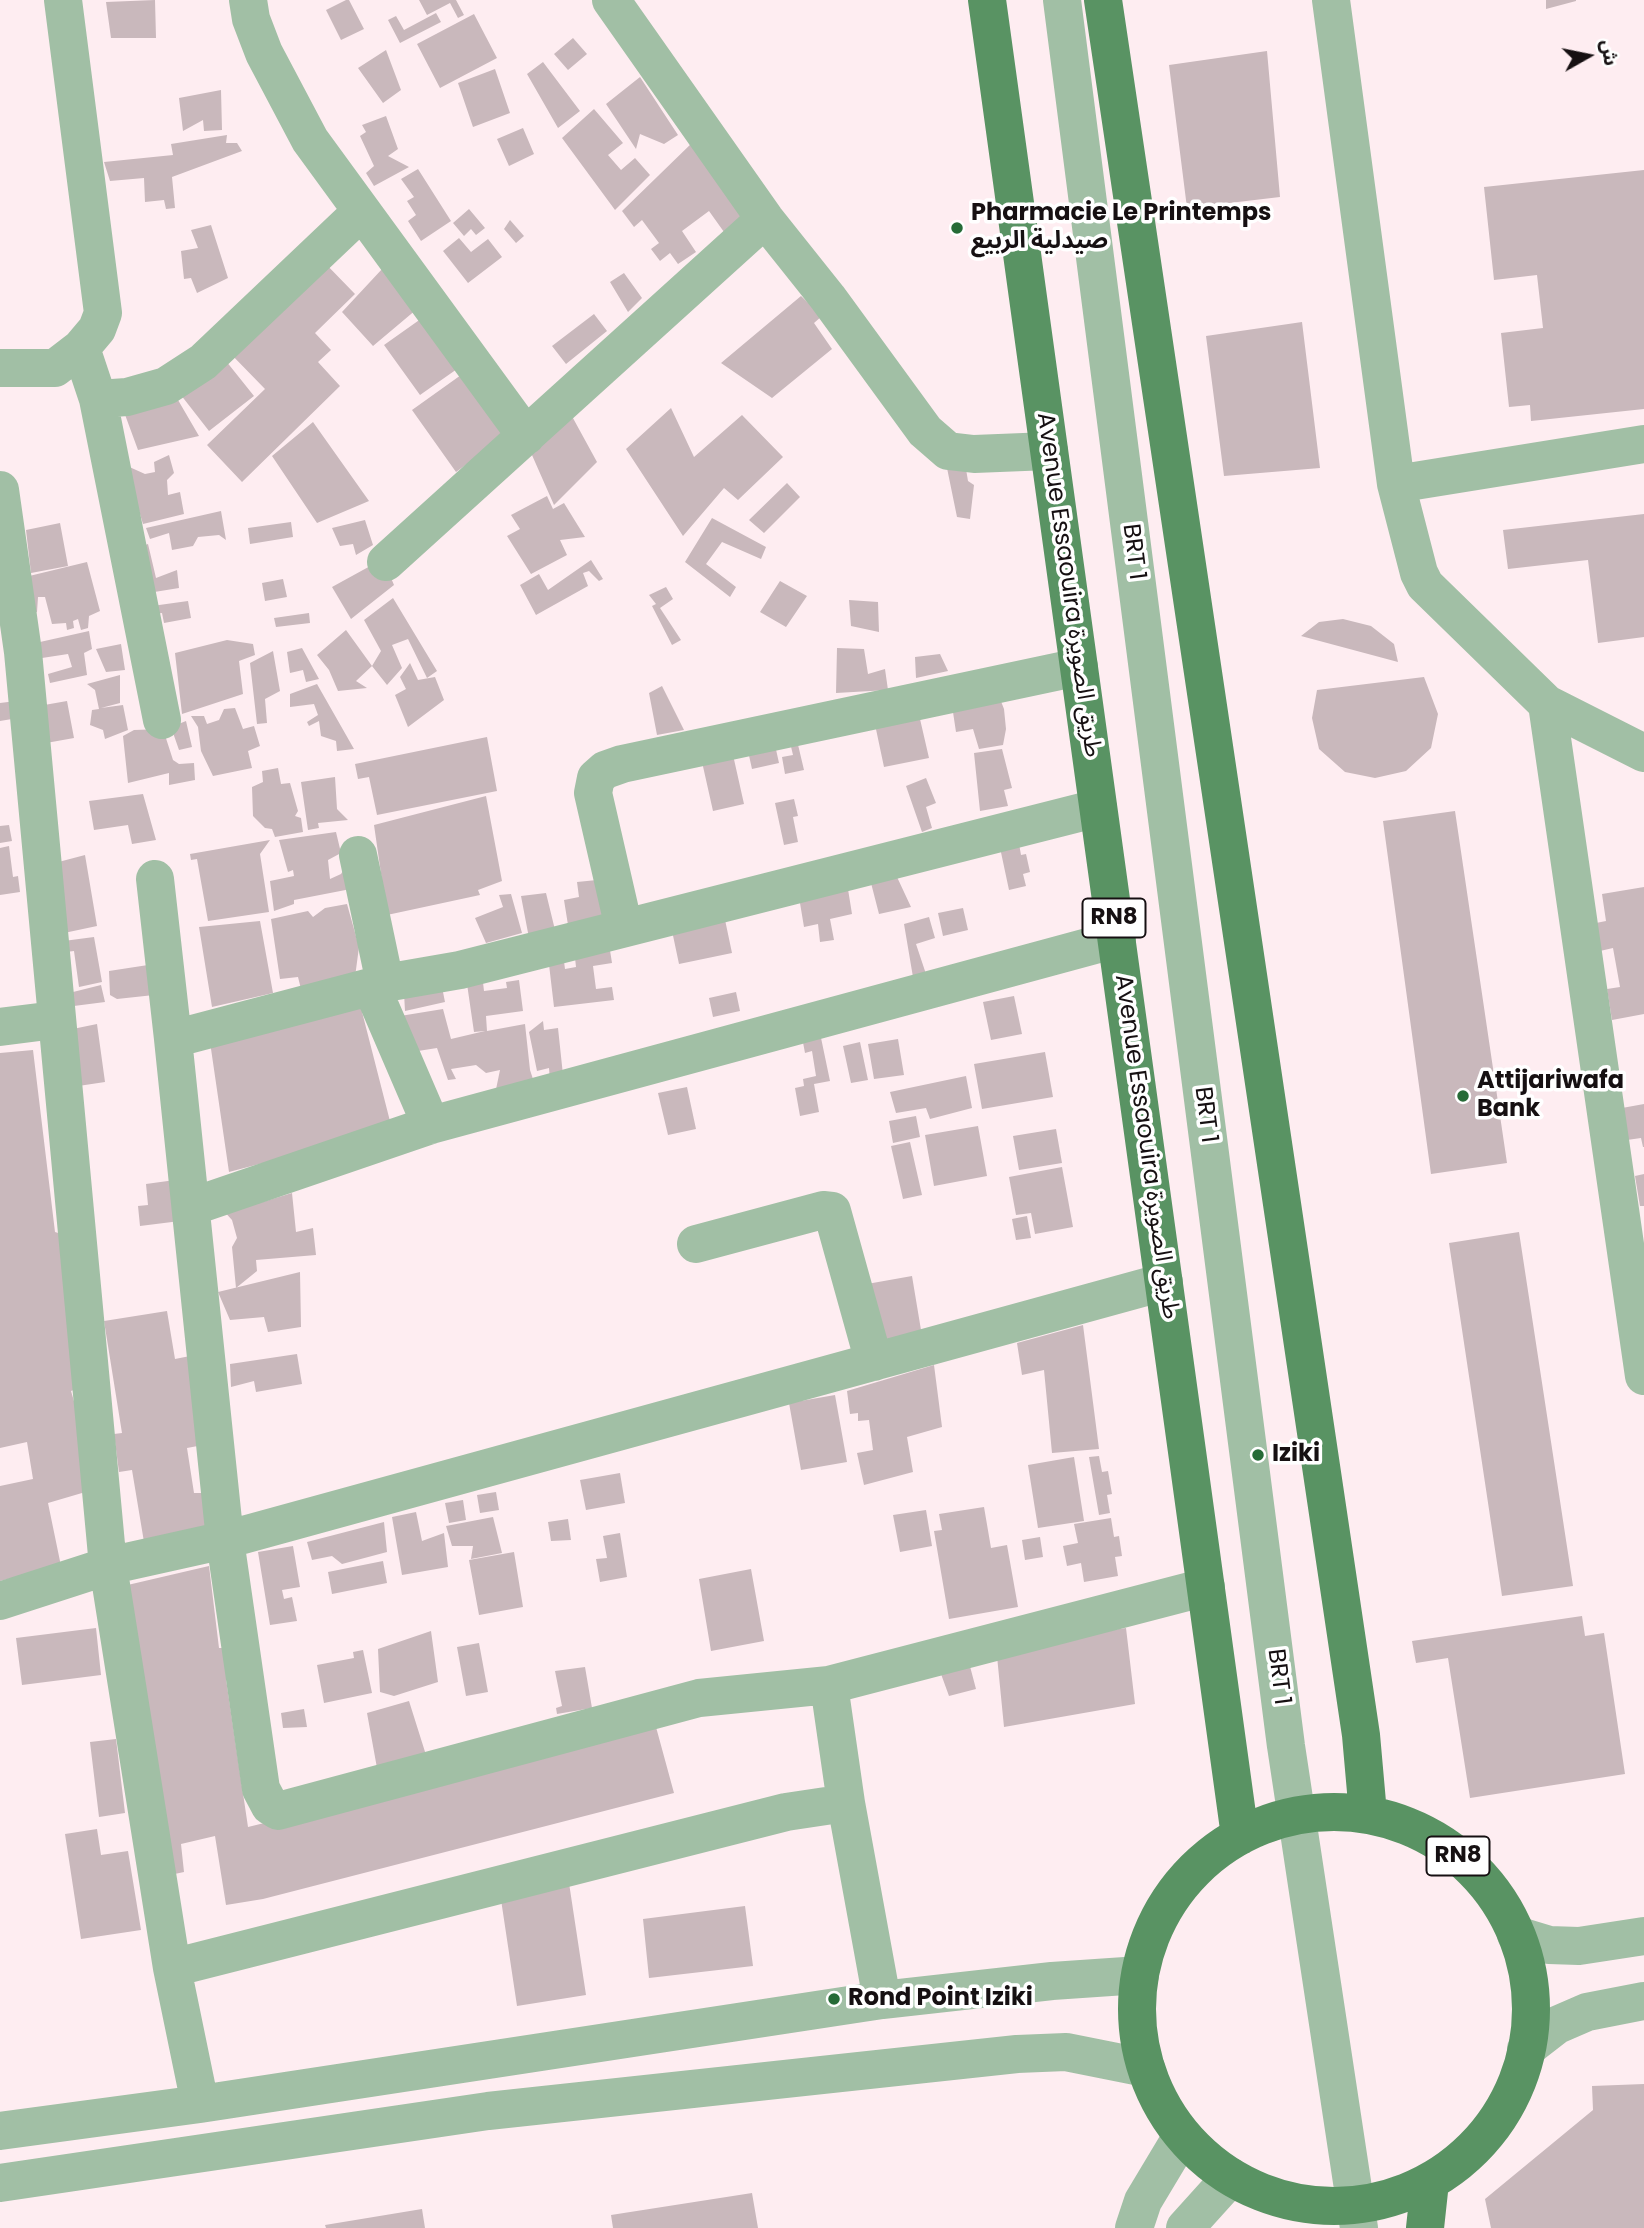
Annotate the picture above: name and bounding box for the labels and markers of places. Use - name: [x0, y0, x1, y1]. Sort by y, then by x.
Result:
- place label: Pharmacie Le Printemps صيدلية الربيع: [971, 200, 1271, 256]
- marker: Pharmacie Le Printemps صيدلية الربيع: [949, 220, 965, 236]
- place label: Attijariwafa Bank: [1477, 1068, 1624, 1124]
- marker: Attijariwafa Bank: [1455, 1088, 1471, 1104]
- place label: Iziki: [1272, 1441, 1320, 1469]
- marker: Iziki: [1250, 1447, 1266, 1463]
- place label: Rond Point Iziki: [848, 1985, 1033, 2013]
- marker: Rond Point Iziki: [826, 1991, 842, 2007]

